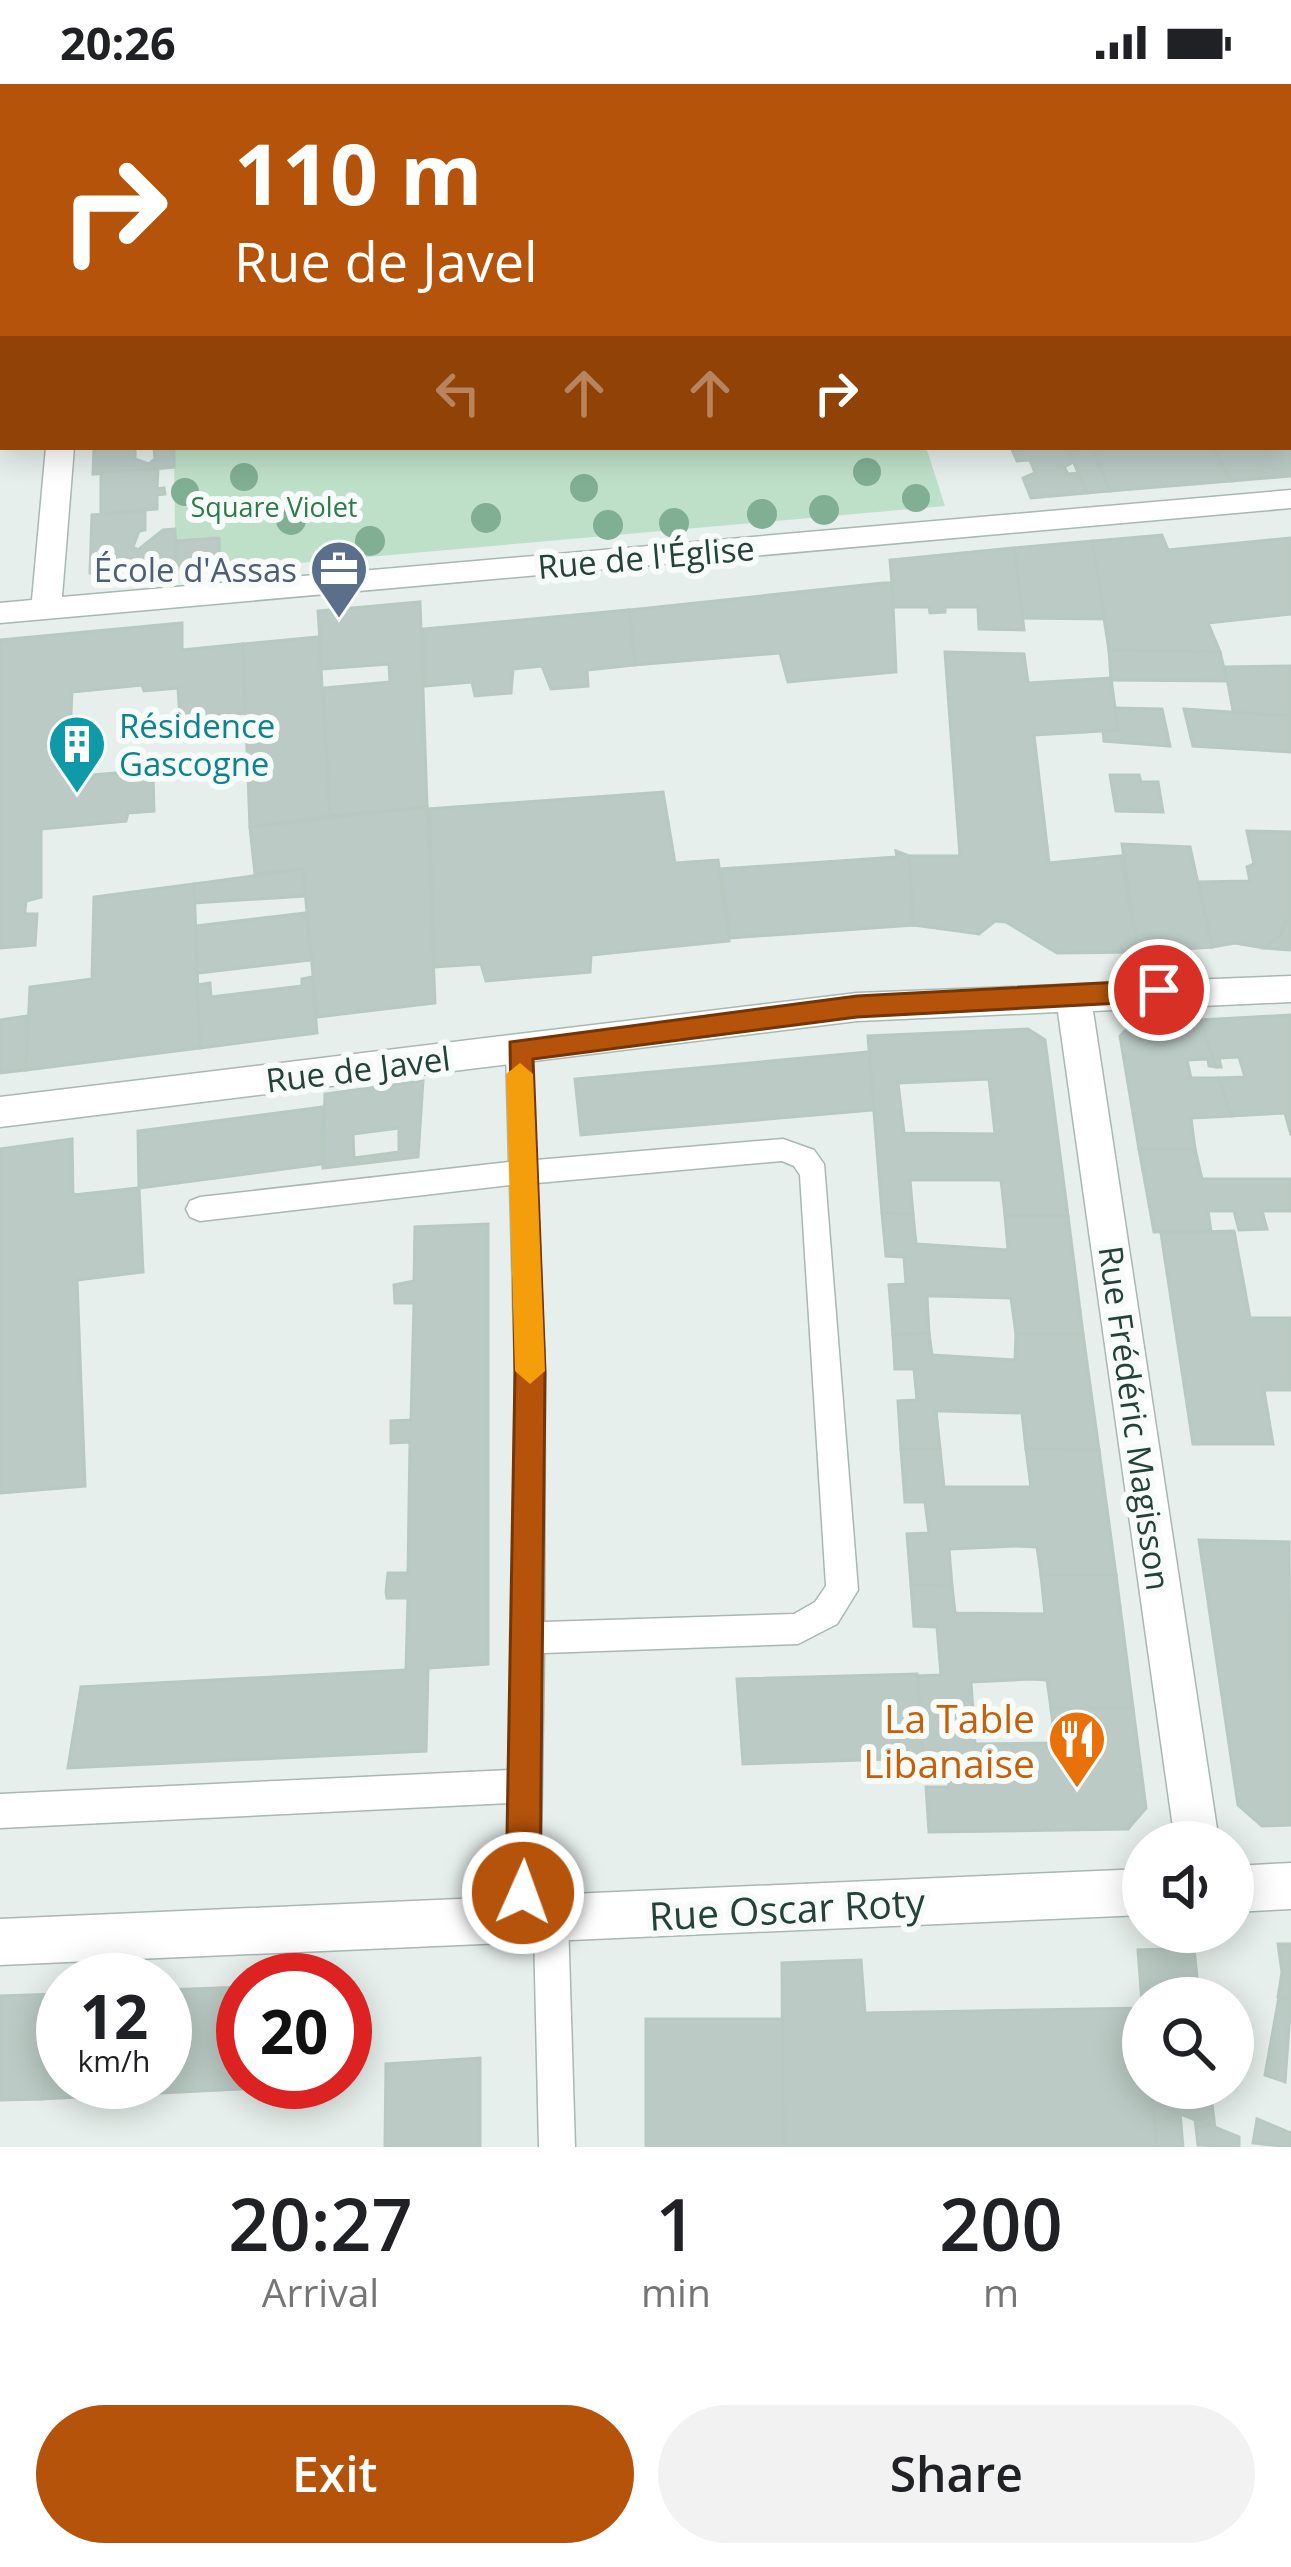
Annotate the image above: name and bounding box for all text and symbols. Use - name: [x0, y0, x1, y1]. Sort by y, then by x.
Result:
- text: 20:26: [60, 12, 176, 73]
- text: 110 m: [234, 115, 482, 230]
- icon: right: [36, 132, 192, 288]
- text: Rue de Javel: [234, 224, 538, 298]
- icon: left: [425, 360, 491, 426]
- icon: ahead: [551, 360, 617, 426]
- icon: ahead: [677, 360, 743, 426]
- icon: right: [803, 360, 869, 426]
- park label: Square Violet: [191, 488, 357, 525]
- street label: Rue de l'Église: [536, 525, 756, 589]
- office icon: École d'Assas: [308, 538, 370, 620]
- place label: École d'Assas: [94, 547, 297, 592]
- place label: Résidence Gascogne: [119, 703, 275, 786]
- building icon: Résidence Gascogne: [46, 713, 108, 795]
- pin: [1108, 939, 1210, 1041]
- icon: arrive: [1126, 957, 1192, 1023]
- street label: Rue de Javel: [263, 1035, 453, 1103]
- street label: Rue Frédéric Magisson: [1089, 1243, 1181, 1593]
- place label: La Table Libanaise: [863, 1691, 1035, 1789]
- restaurant icon: La Table Libanaise: [1046, 1708, 1108, 1790]
- map controls: [1122, 1821, 1254, 2109]
- button: sound: [1122, 1821, 1254, 1953]
- position arrow: [460, 1830, 586, 1956]
- street label: Rue Oscar Roty: [648, 1874, 927, 1942]
- speed limit sign: 20: [216, 1953, 372, 2109]
- text: 12: [80, 1975, 148, 2057]
- button: search: [1122, 1977, 1254, 2109]
- text: km/h: [78, 2040, 150, 2081]
- text: 20:27: [228, 2174, 413, 2272]
- text: 1: [655, 2174, 697, 2272]
- text: 200: [939, 2174, 1063, 2272]
- text: Arrival: [262, 2265, 379, 2318]
- text: min: [641, 2265, 711, 2318]
- text: m: [983, 2265, 1019, 2318]
- button: Exit: [36, 2405, 634, 2543]
- button: Share: [658, 2405, 1255, 2543]

